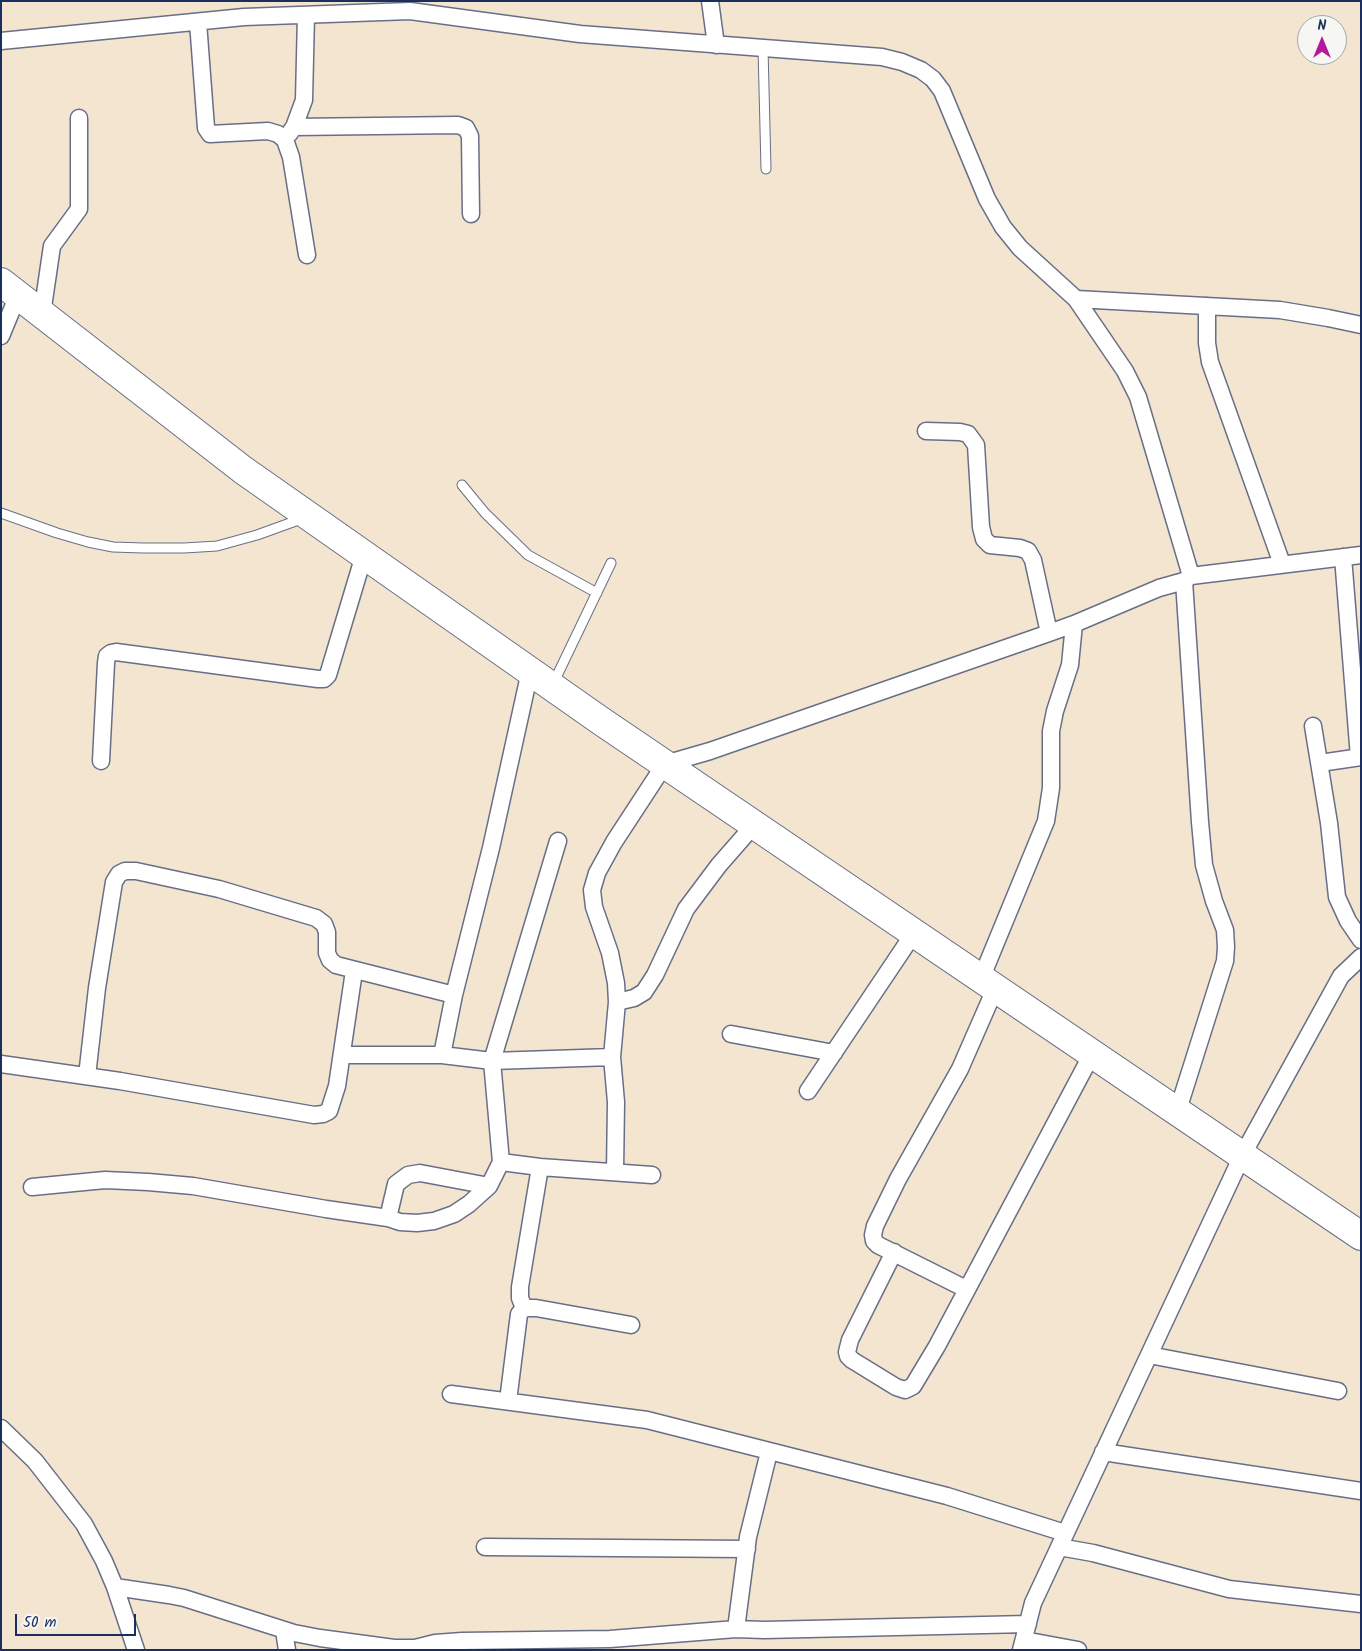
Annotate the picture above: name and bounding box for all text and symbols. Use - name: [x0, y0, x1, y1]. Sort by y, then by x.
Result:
- north arrow: [1297, 15, 1347, 65]
- text: N: [1318, 15, 1326, 37]
- scale bar: [18, 1604, 139, 1636]
- text: 50 m: [23, 1611, 57, 1635]

